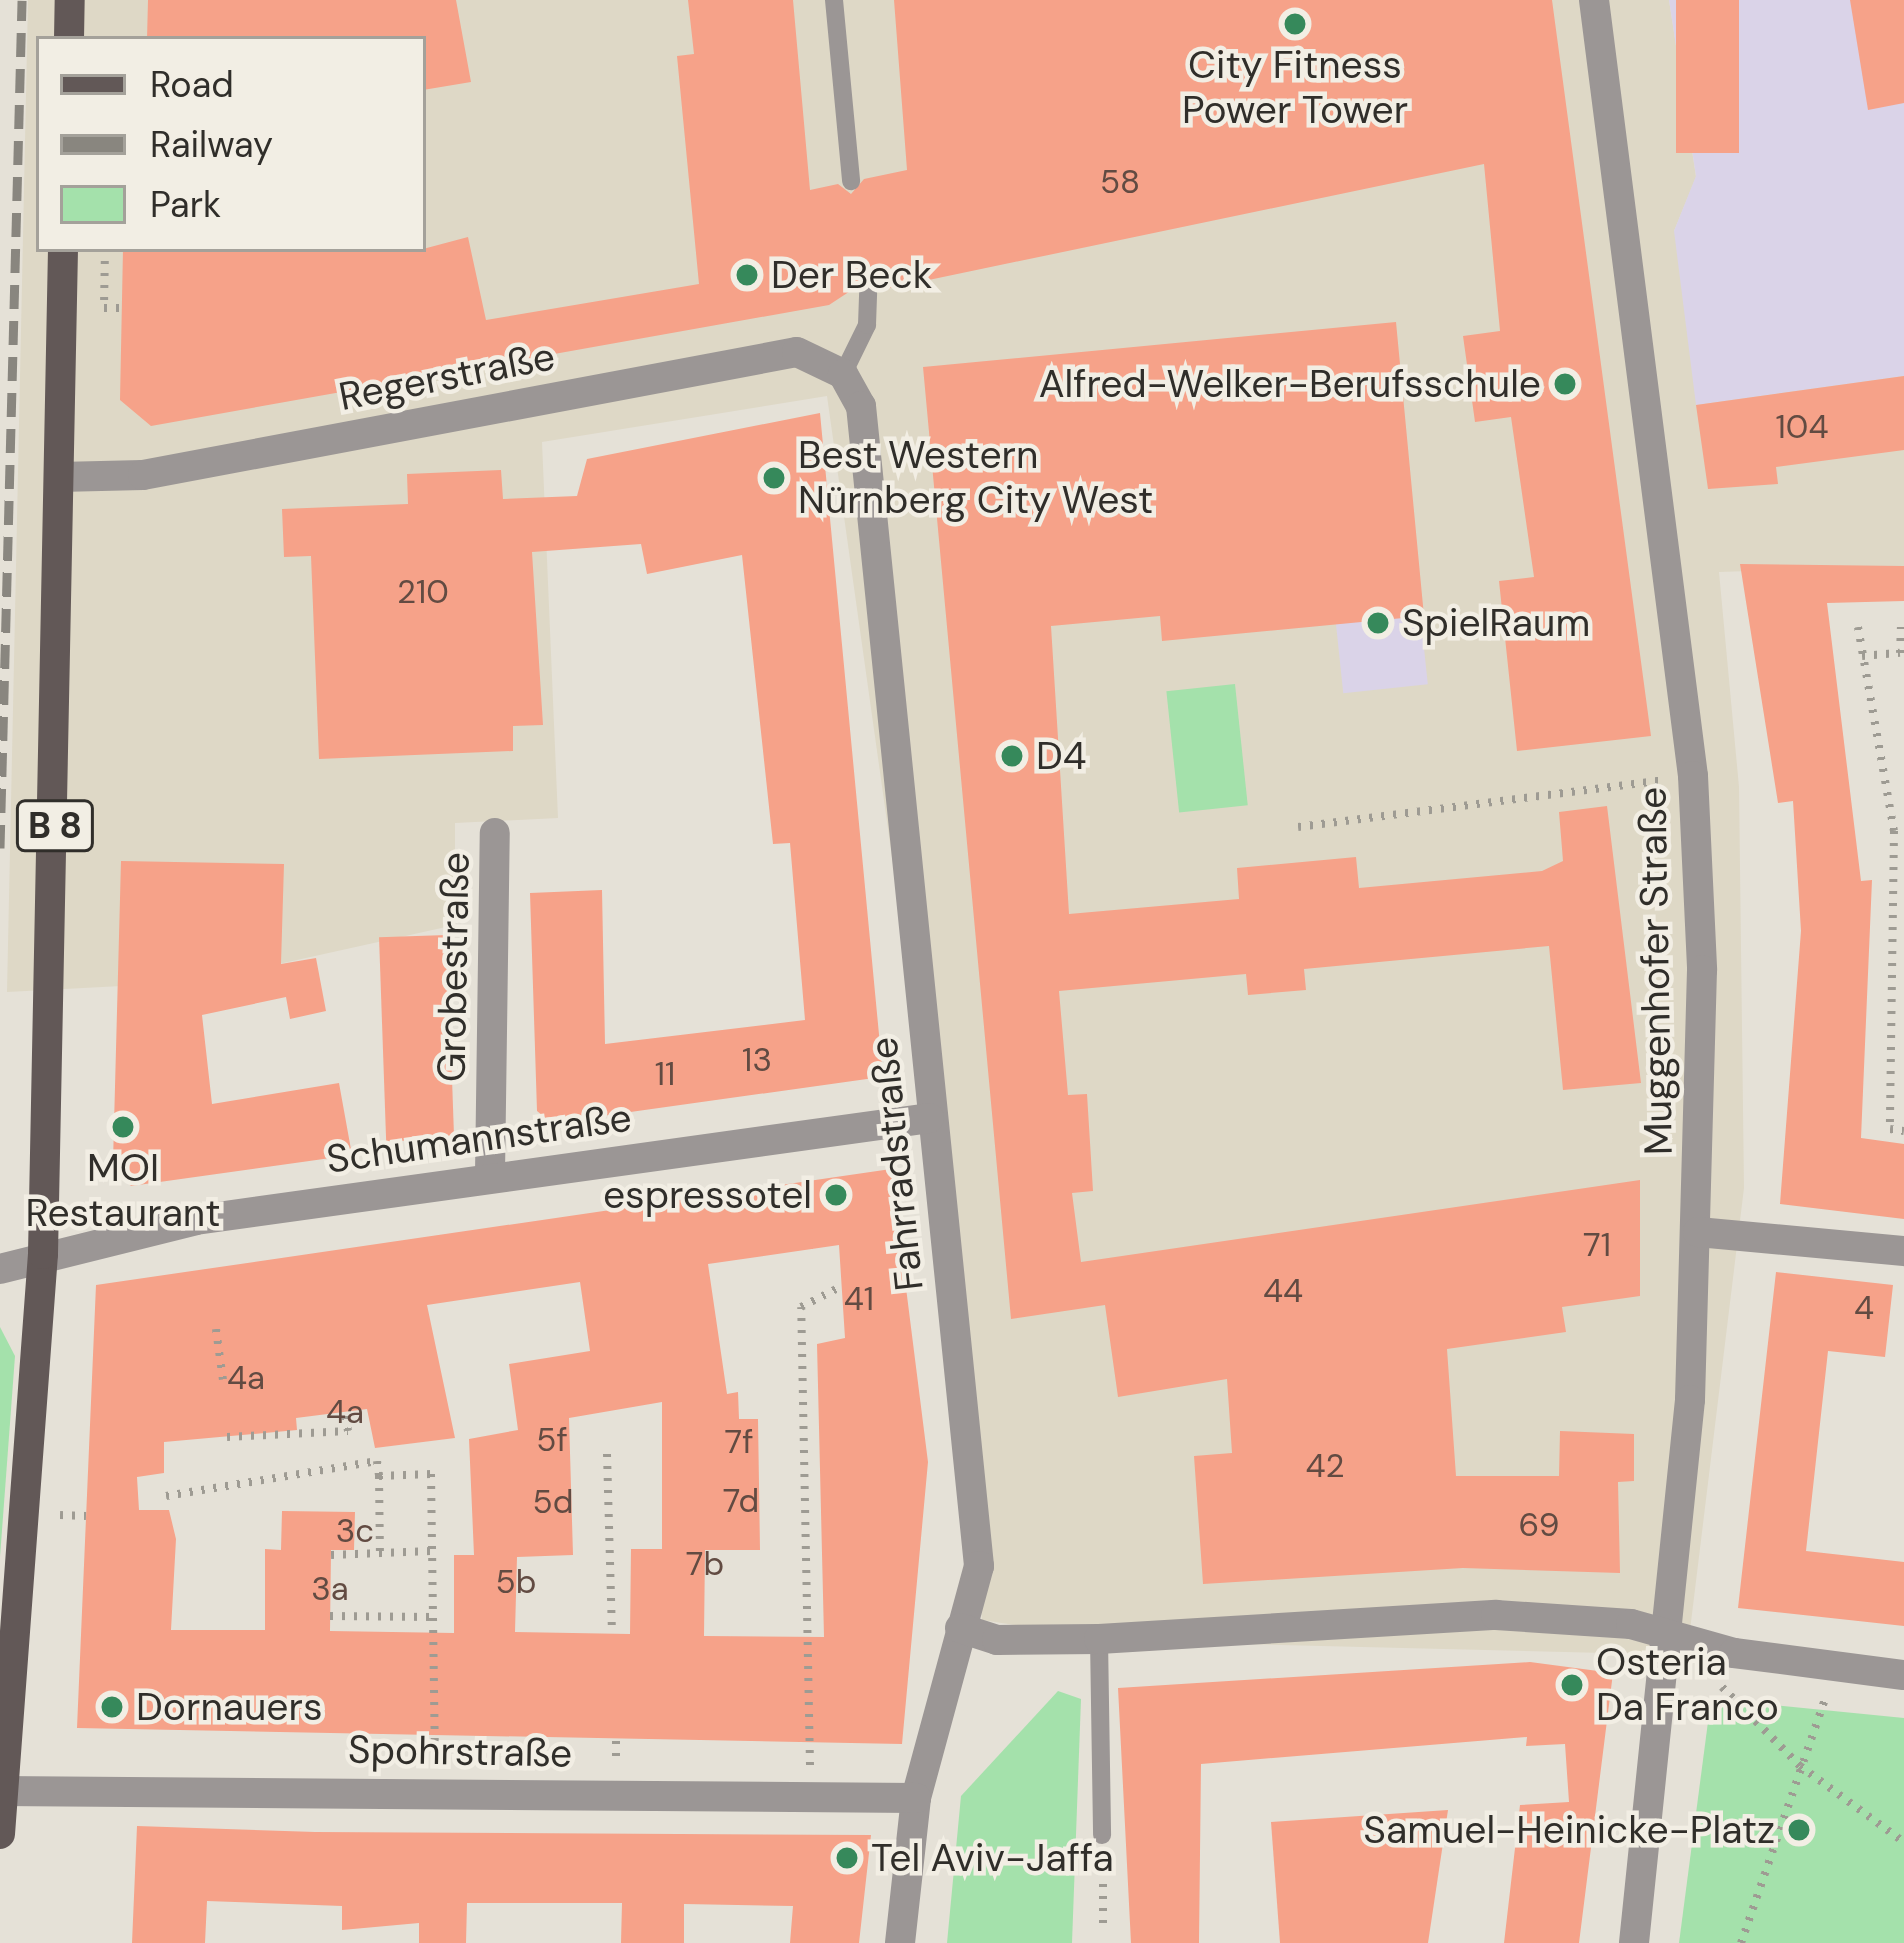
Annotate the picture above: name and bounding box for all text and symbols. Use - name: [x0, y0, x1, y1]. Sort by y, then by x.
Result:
- marker: City Fitness Power Tower: [1282, 11, 1308, 37]
- legend: [36, 36, 426, 252]
- place label: City Fitness Power Tower: [1182, 43, 1408, 134]
- text: Road: [150, 61, 234, 108]
- text: Railway: [150, 121, 273, 168]
- house number: 58: [1100, 162, 1140, 202]
- text: Park: [150, 181, 221, 228]
- place label: Der Beck: [771, 252, 932, 298]
- marker: Der Beck: [734, 262, 760, 288]
- street label: Regerstraße: [335, 333, 559, 421]
- place label: Alfred-Welker-Berufsschule: [1039, 361, 1541, 407]
- marker: Alfred-Welker-Berufsschule: [1552, 371, 1578, 397]
- house number: 104: [1776, 407, 1828, 447]
- place label: Best Western Nürnberg City West: [798, 433, 1153, 524]
- marker: Best Western Nürnberg City West: [761, 465, 787, 491]
- house number: 210: [397, 572, 449, 612]
- place label: SpielRaum: [1402, 600, 1590, 646]
- marker: SpielRaum: [1365, 610, 1391, 636]
- place label: D4: [1036, 733, 1087, 779]
- marker: D4: [999, 743, 1025, 769]
- street label: Muggenhofer Straße: [1629, 786, 1683, 1156]
- road number: B 8: [13, 796, 97, 856]
- street label: Grobestraße: [429, 852, 479, 1082]
- street label: Fahrradstraße: [860, 1035, 934, 1293]
- house number: 13: [742, 1040, 772, 1080]
- house number: 11: [655, 1054, 675, 1094]
- street label: Schumannstraße: [324, 1094, 634, 1184]
- marker: MOI Restaurant: [110, 1114, 136, 1140]
- place label: MOI Restaurant: [25, 1146, 221, 1237]
- place label: espressotel: [603, 1172, 812, 1218]
- marker: espressotel: [823, 1182, 849, 1208]
- house number: 71: [1583, 1225, 1611, 1265]
- house number: 44: [1263, 1271, 1303, 1311]
- house number: 41: [844, 1279, 874, 1319]
- house number: 4: [1854, 1288, 1874, 1328]
- house number: 4a: [227, 1358, 265, 1398]
- house number: 4a: [326, 1392, 364, 1432]
- house number: 5f: [536, 1420, 568, 1460]
- house number: 7f: [725, 1422, 753, 1462]
- house number: 42: [1305, 1446, 1345, 1486]
- house number: 7d: [723, 1481, 759, 1521]
- house number: 5d: [533, 1482, 573, 1522]
- house number: 69: [1519, 1505, 1559, 1545]
- house number: 3c: [336, 1511, 374, 1551]
- house number: 7b: [686, 1544, 724, 1584]
- house number: 5b: [496, 1562, 536, 1602]
- house number: 3a: [311, 1569, 349, 1609]
- place label: Osteria Da Franco: [1596, 1640, 1779, 1731]
- marker: Osteria Da Franco: [1559, 1672, 1585, 1698]
- place label: Dornauers: [136, 1684, 322, 1730]
- marker: Dornauers: [99, 1694, 125, 1720]
- street label: Spohrstraße: [348, 1727, 572, 1777]
- place label: Samuel-Heinicke-Platz: [1363, 1807, 1775, 1853]
- marker: Samuel-Heinicke-Platz: [1786, 1817, 1812, 1843]
- place label: Tel Aviv-Jaffa: [871, 1835, 1114, 1881]
- marker: Tel Aviv-Jaffa: [834, 1845, 860, 1871]

